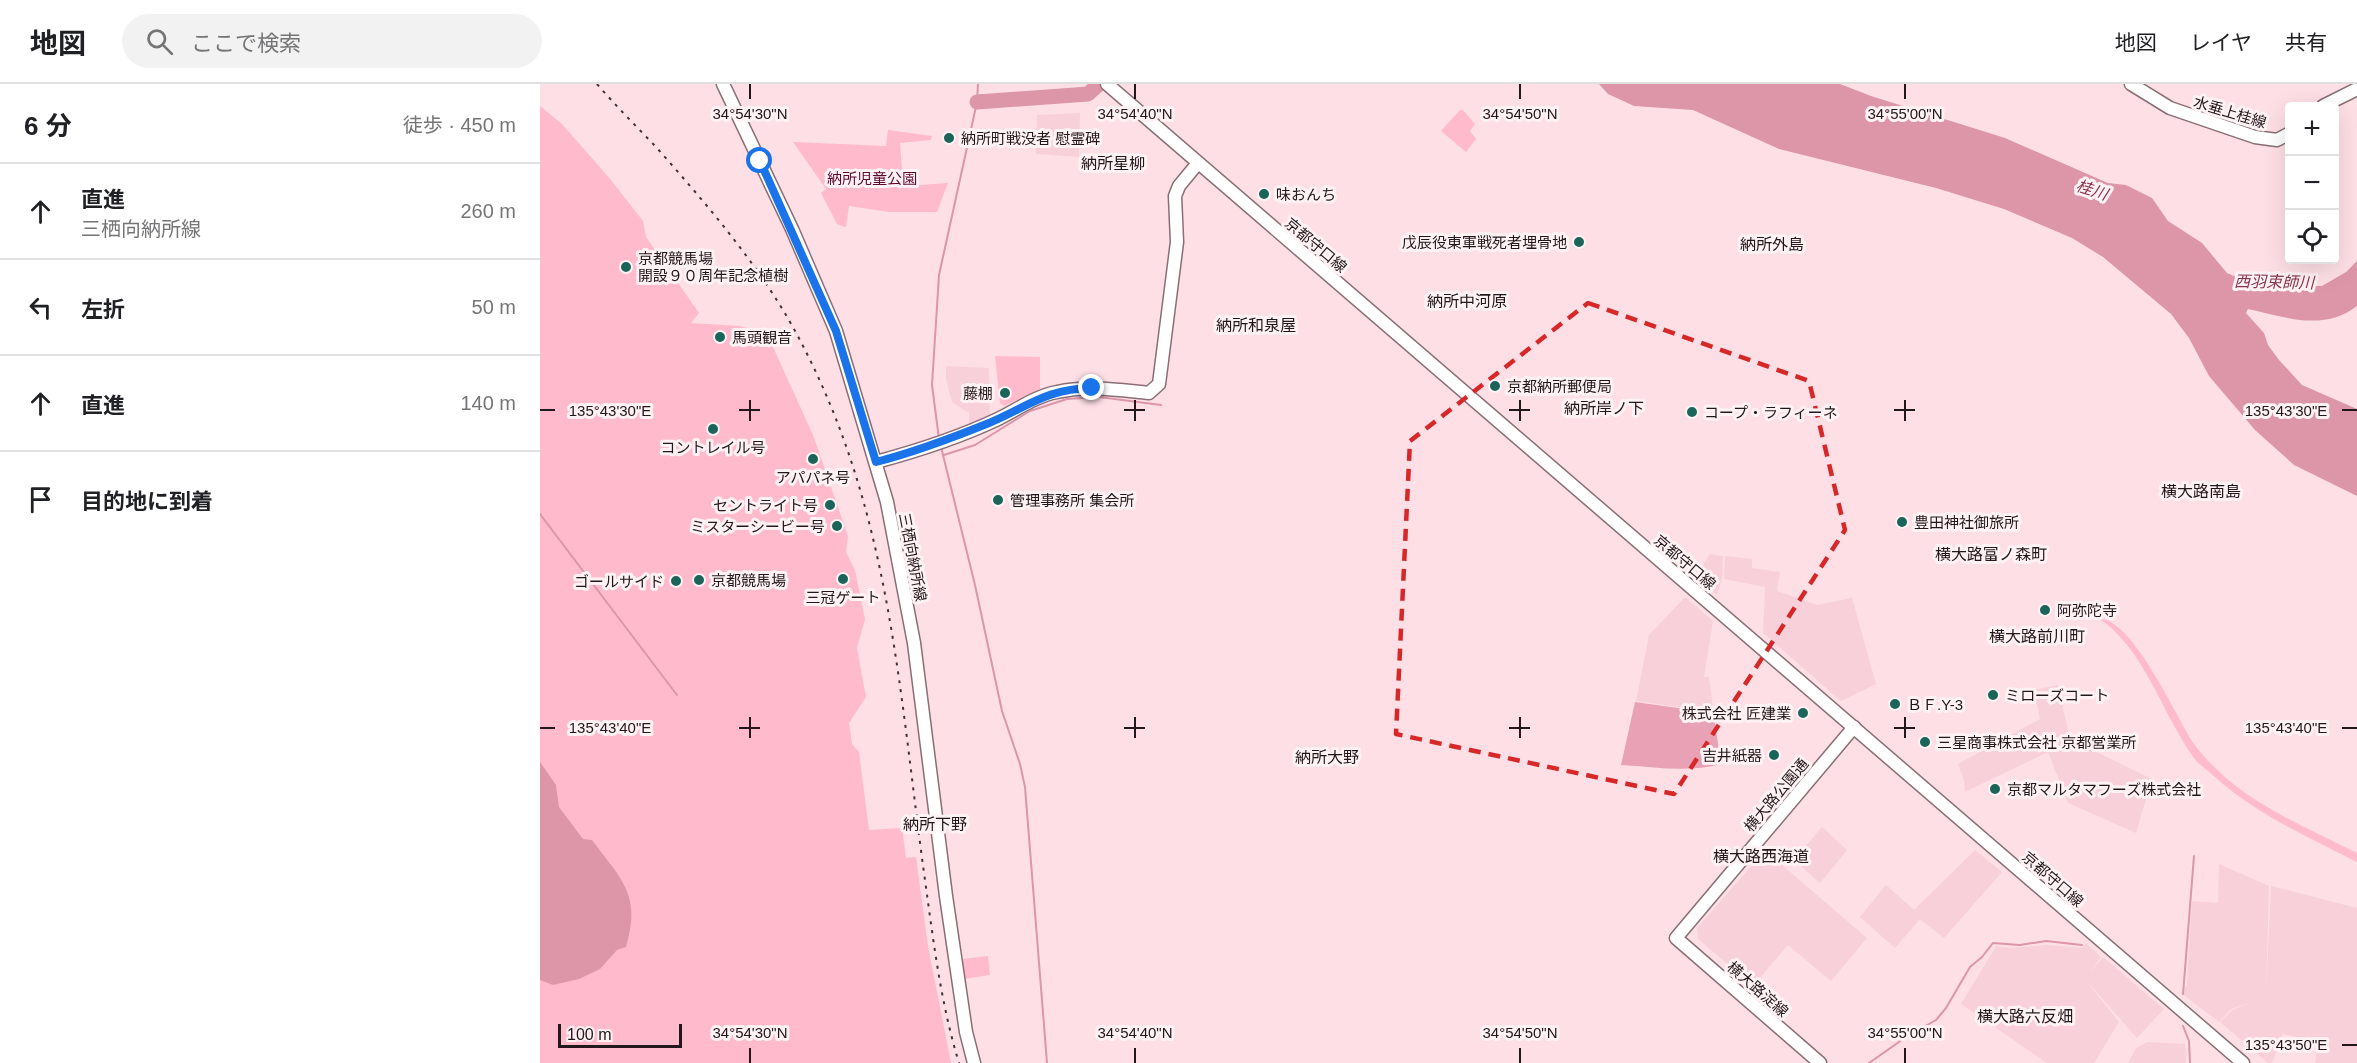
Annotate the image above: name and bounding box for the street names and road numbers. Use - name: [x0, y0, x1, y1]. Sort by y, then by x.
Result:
- street label: 水垂上桂線: [2192, 93, 2268, 131]
- street label: 京都守口線: [1282, 214, 1350, 276]
- street label: 三栖向納所線: [896, 511, 930, 603]
- street label: 京都守口線: [1651, 531, 1719, 593]
- street label: 横大路公園通: [1741, 755, 1811, 835]
- street label: 京都守口線: [2019, 848, 2087, 910]
- street label: 横大路淀線: [1724, 958, 1792, 1020]

